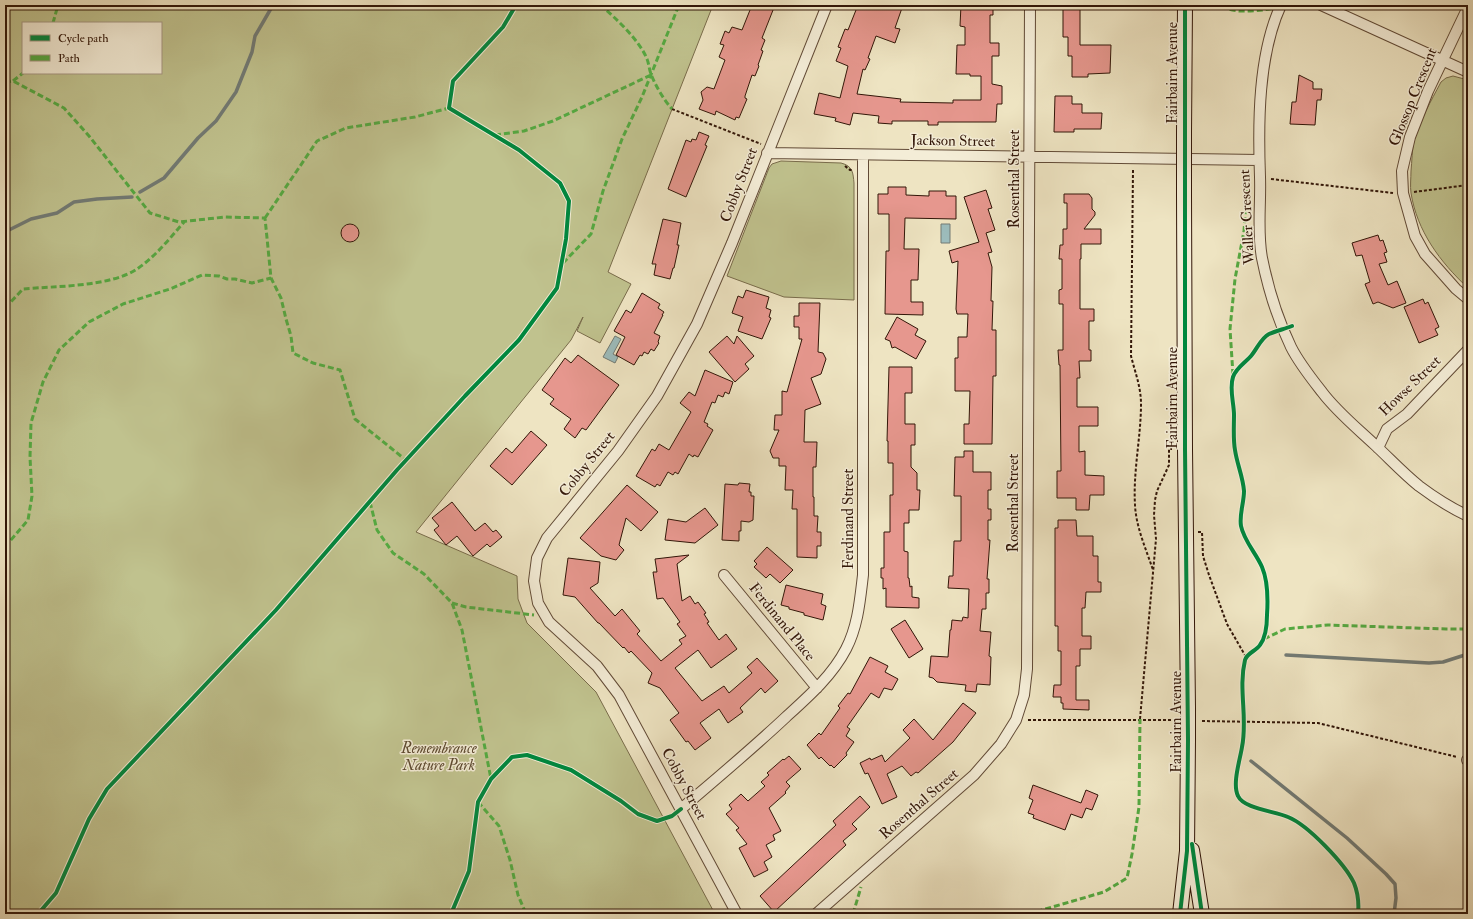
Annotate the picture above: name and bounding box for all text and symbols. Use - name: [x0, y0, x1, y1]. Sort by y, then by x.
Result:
- legend: [22, 22, 162, 74]
- street label: Fairbairn Avenue: [1163, 22, 1182, 124]
- text: Cycle path: [58, 31, 109, 46]
- street label: Glossop Crescent: [1385, 45, 1442, 149]
- text: Path: [58, 51, 81, 66]
- street label: Rosenthal Street: [1005, 129, 1024, 228]
- street label: Jackson Street: [910, 131, 996, 152]
- street label: Cobby Street: [716, 145, 762, 225]
- street label: Waller Crescent: [1235, 169, 1259, 266]
- street label: Fairbairn Avenue: [1163, 347, 1182, 449]
- street label: Howse Street: [1375, 352, 1445, 420]
- street label: Cobby Street: [555, 427, 619, 501]
- street label: Rosenthal Street: [1004, 453, 1023, 552]
- street label: Ferdinand Street: [839, 469, 858, 569]
- street label: Ferdinand Place: [745, 579, 819, 665]
- street label: Fairbairn Avenue: [1167, 671, 1186, 773]
- park label: Remembrance Nature Park: [400, 739, 478, 775]
- street label: Cobby Street: [657, 745, 711, 823]
- street label: Rosenthal Street: [875, 764, 963, 844]

